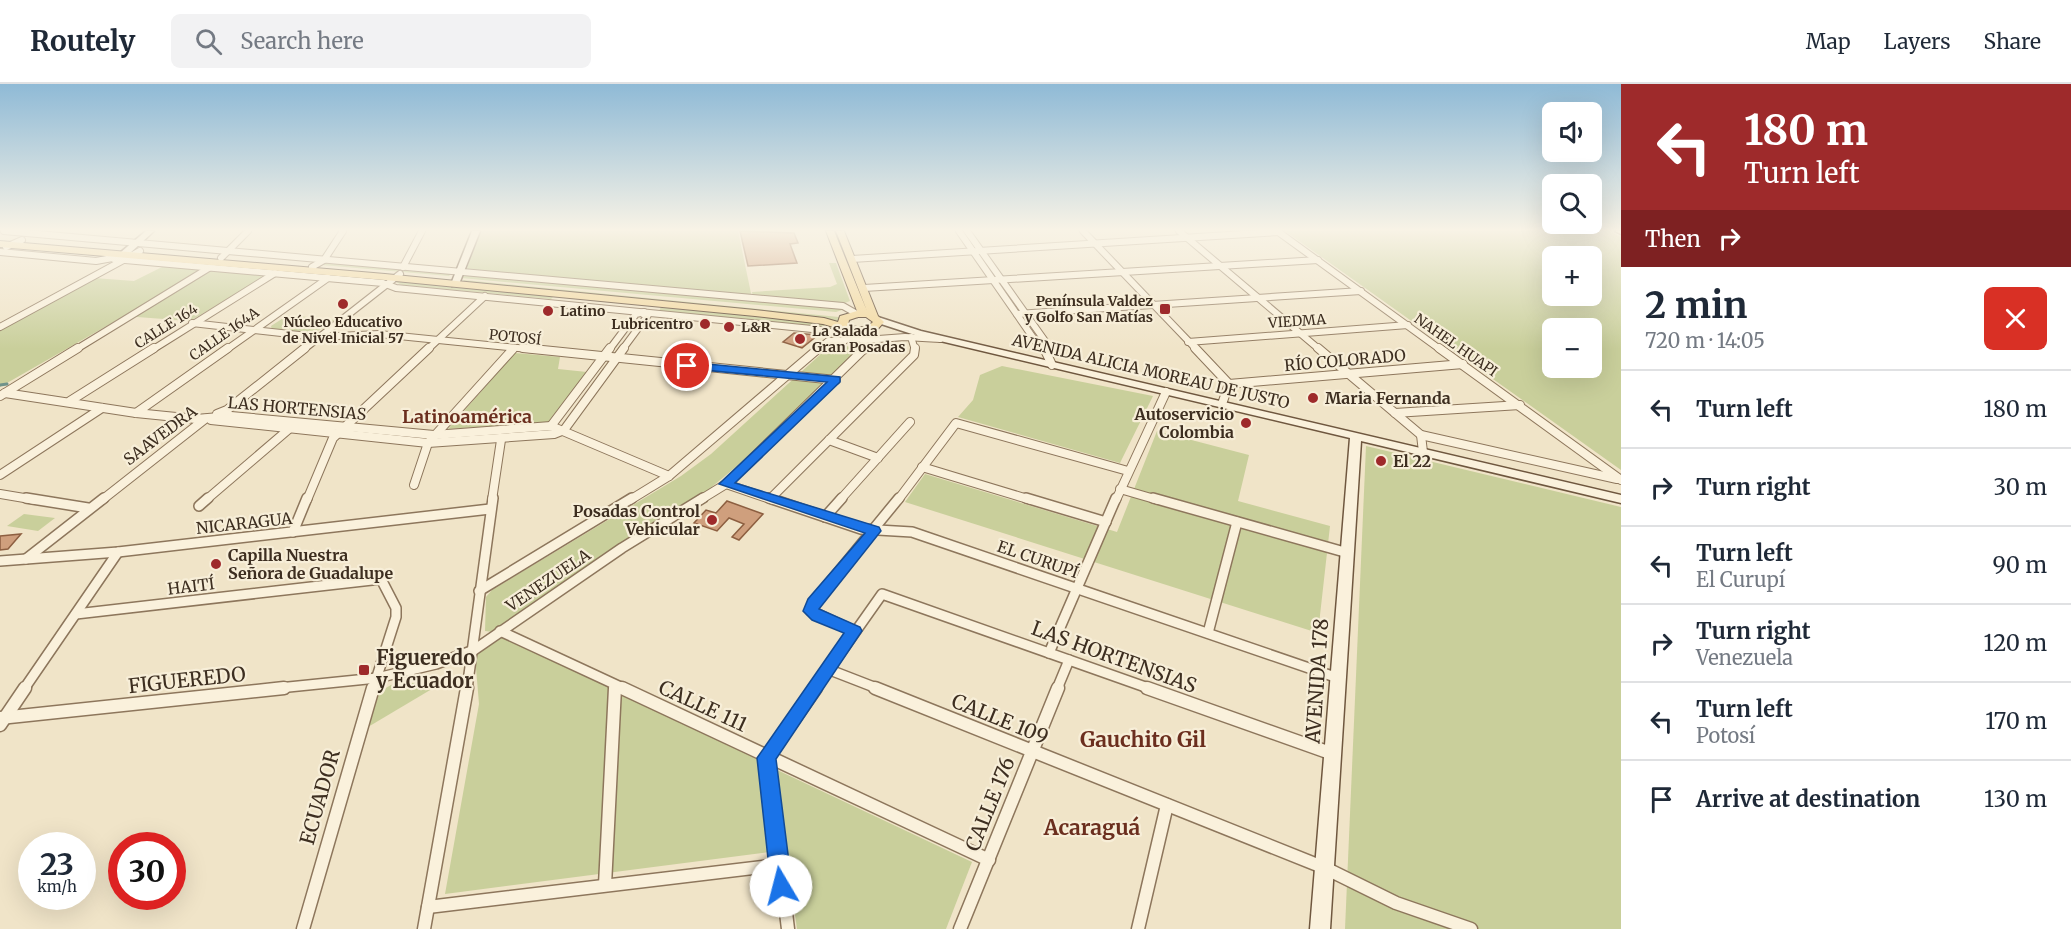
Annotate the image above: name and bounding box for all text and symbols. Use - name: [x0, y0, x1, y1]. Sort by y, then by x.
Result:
- search box: [171, 14, 591, 68]
- text: Routely: [30, 23, 135, 59]
- icon: search: [192, 25, 225, 58]
- text: Search here: [240, 27, 364, 55]
- text: Map: [1806, 28, 1851, 55]
- text: Layers: [1884, 28, 1951, 55]
- text: Share: [1984, 28, 2041, 55]
- map controls: [1542, 102, 1602, 378]
- button: sound: [1542, 102, 1602, 162]
- text: 180 m: [1744, 104, 1868, 156]
- icon: left: [1645, 108, 1723, 186]
- text: Turn left: [1744, 156, 1859, 190]
- button: search: [1542, 174, 1602, 234]
- icon: right: [1713, 222, 1746, 255]
- text: Then: [1645, 225, 1701, 253]
- button: +: [1542, 246, 1602, 306]
- text: 2 min: [1645, 283, 1748, 328]
- button: close: [1984, 287, 2047, 350]
- place label: Península Valdez y Golfo San Matías: [1024, 292, 1153, 326]
- marker: Núcleo Educativo de Nivel Inicial 57: [336, 297, 350, 311]
- street label: CALLE 164: [131, 299, 201, 352]
- place label: Latino: [560, 302, 605, 320]
- marker: Península Valdez y Golfo San Matías: [1158, 302, 1172, 316]
- street label: CALLE 164A: [186, 303, 262, 365]
- marker: Latino: [541, 304, 555, 318]
- street label: VIEDMA: [1266, 310, 1327, 332]
- street label: NAHEL HUAPI: [1411, 310, 1501, 380]
- place label: Núcleo Educativo de Nivel Inicial 57: [282, 313, 404, 347]
- place label: Lubricentro: [611, 315, 693, 333]
- marker: Lubricentro: [698, 317, 712, 331]
- place label: L&R: [741, 318, 772, 336]
- button: −: [1542, 318, 1602, 378]
- marker: L&R: [722, 320, 736, 334]
- place label: La Salada Gran Posadas: [812, 322, 905, 356]
- street label: POTOSÍ: [488, 325, 542, 349]
- text: 720 m · 14:05: [1645, 328, 1765, 353]
- street label: AVENIDA ALICIA MOREAU DE JUSTO: [1009, 329, 1292, 413]
- marker: La Salada Gran Posadas: [793, 332, 807, 346]
- pin: [661, 340, 712, 391]
- street label: RÍO COLORADO: [1283, 345, 1407, 375]
- icon: arrive: [670, 349, 703, 382]
- place label: Maria Fernanda: [1325, 388, 1451, 408]
- marker: Maria Fernanda: [1306, 391, 1320, 405]
- street label: LAS HORTENSIAS: [227, 392, 367, 424]
- icon: left: [1645, 393, 1678, 426]
- text: Turn left: [1696, 395, 1793, 423]
- text: 180 m: [1983, 395, 2047, 423]
- street label: SAAVEDRA: [119, 400, 201, 469]
- place label: Autoservicio Colombia: [1134, 404, 1234, 442]
- district label: Latinoamérica: [402, 405, 532, 428]
- marker: Autoservicio Colombia: [1239, 416, 1253, 430]
- place label: El 22: [1393, 451, 1431, 471]
- marker: El 22: [1374, 454, 1388, 468]
- icon: right: [1645, 471, 1678, 504]
- text: Turn right: [1696, 473, 1810, 501]
- text: 30 m: [1993, 473, 2047, 501]
- place label: Posadas Control Vehicular: [573, 501, 701, 539]
- street label: NICARAGUA: [195, 508, 294, 538]
- marker: Posadas Control Vehicular: [705, 513, 719, 527]
- street label: EL CURUPÍ: [995, 536, 1081, 582]
- text: Turn left: [1696, 539, 1793, 567]
- street label: VENEZUELA: [501, 544, 595, 616]
- place label: Capilla Nuestra Señora de Guadalupe: [228, 545, 394, 583]
- icon: left: [1645, 549, 1678, 582]
- text: 90 m: [1992, 551, 2047, 579]
- marker: Capilla Nuestra Señora de Guadalupe: [209, 557, 223, 571]
- text: El Curupí: [1696, 567, 1785, 592]
- street label: HAITÍ: [166, 573, 216, 599]
- street label: LAS HORTENSIAS: [1028, 615, 1200, 698]
- street label: AVENIDA 178: [1300, 617, 1333, 745]
- text: Turn right: [1696, 617, 1810, 645]
- icon: right: [1645, 627, 1678, 660]
- text: 120 m: [1983, 629, 2047, 657]
- place label: Figueredo y Ecuador: [376, 645, 475, 693]
- text: Venezuela: [1696, 645, 1793, 670]
- street label: FIGUEREDO: [127, 661, 247, 698]
- marker: Figueredo y Ecuador: [357, 663, 371, 677]
- street label: CALLE 111: [655, 674, 752, 737]
- street label: CALLE 109: [948, 688, 1052, 749]
- text: Turn left: [1696, 695, 1793, 723]
- icon: left: [1645, 705, 1678, 738]
- text: 170 m: [1985, 707, 2047, 735]
- text: Potosí: [1696, 723, 1755, 748]
- district label: Gauchito Gil: [1080, 726, 1206, 753]
- street label: ECUADOR: [294, 746, 345, 847]
- street label: CALLE 176: [959, 753, 1020, 855]
- icon: arrive: [1645, 783, 1678, 816]
- text: Arrive at destination: [1696, 785, 1920, 813]
- text: 130 m: [1984, 785, 2047, 813]
- district label: Acaraguá: [1043, 814, 1141, 841]
- speed limit sign: 30: [108, 832, 186, 910]
- text: 23: [40, 845, 74, 883]
- position arrow: [749, 854, 813, 918]
- text: km/h: [37, 877, 77, 896]

